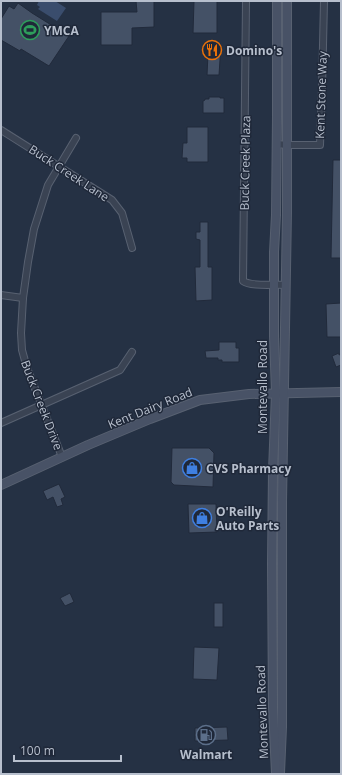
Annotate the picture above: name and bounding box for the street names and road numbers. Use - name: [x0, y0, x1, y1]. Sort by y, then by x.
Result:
- street label: Kent Stone Way: [311, 50, 331, 139]
- street label: Buck Creek Plaza: [236, 115, 254, 211]
- street label: Buck Creek Lane: [26, 141, 113, 206]
- street label: Montevallo Road: [254, 340, 271, 434]
- street label: Buck Creek Drive: [17, 358, 67, 453]
- street label: Kent Dairy Road: [105, 383, 195, 433]
- street label: Montevallo Road: [252, 665, 272, 759]

